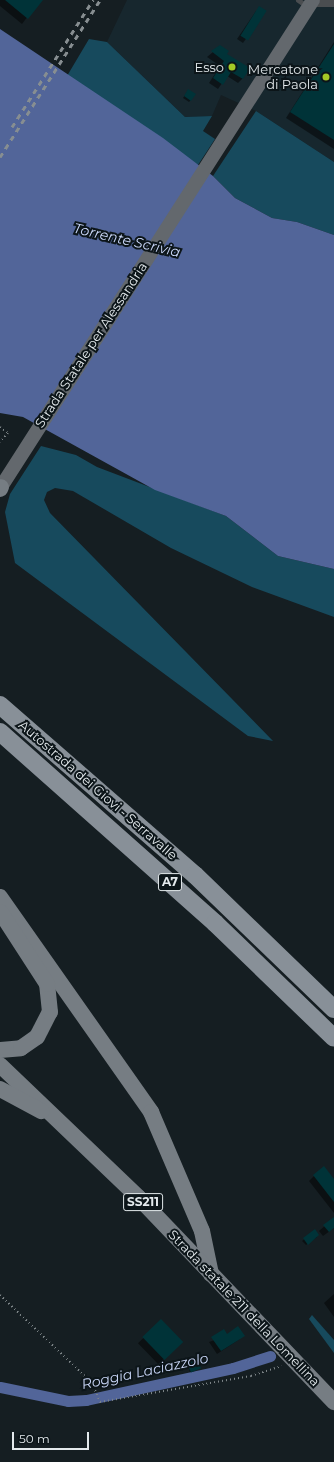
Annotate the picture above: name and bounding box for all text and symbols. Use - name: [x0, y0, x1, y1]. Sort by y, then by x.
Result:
- place label: Esso: [195, 59, 224, 75]
- marker: Esso: [227, 62, 237, 72]
- place label: Mercatone di Paola: [248, 62, 318, 93]
- marker: Mercatone di Paola: [321, 72, 331, 82]
- water label: Torrente Scrivia: [72, 220, 182, 260]
- street label: Strada Statale per Alessandria: [32, 259, 150, 431]
- street label: Autostrada dei Giovi - Serravalle: [16, 717, 180, 863]
- road number: A7: [157, 872, 183, 892]
- road number: SS211: [123, 1192, 163, 1212]
- street label: Strada statale 211 della Lomellina: [165, 1227, 323, 1389]
- water label: Roggia Laciazzolo: [80, 1349, 210, 1393]
- scale bar: [14, 1424, 91, 1450]
- text: 50 m: [19, 1431, 50, 1446]

